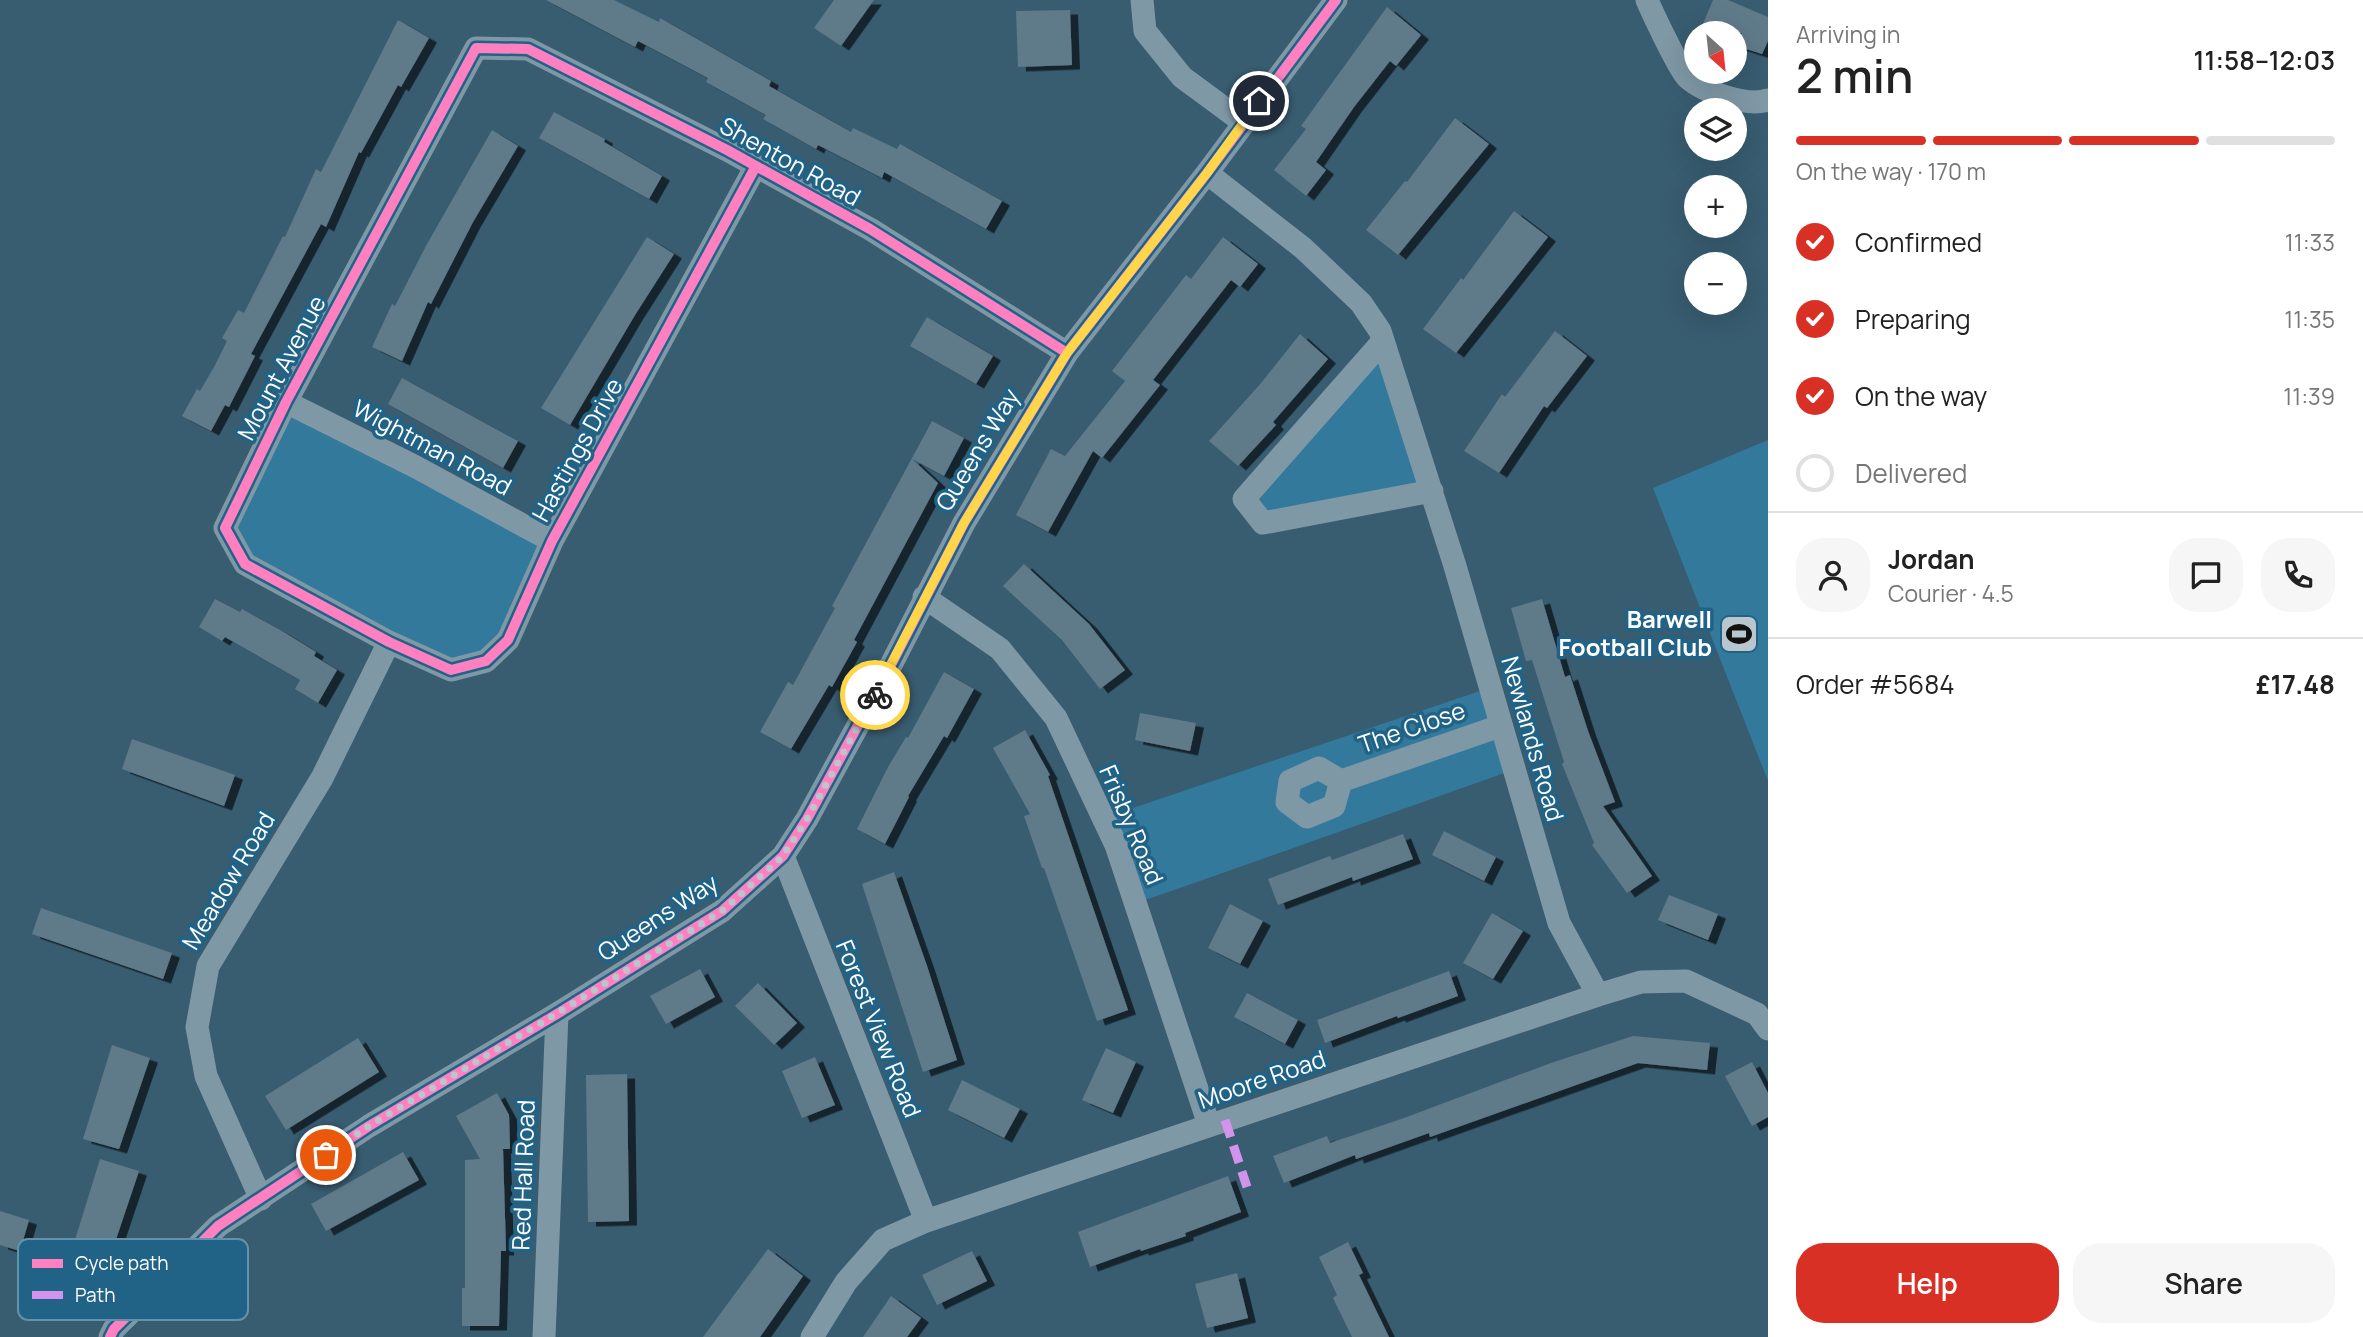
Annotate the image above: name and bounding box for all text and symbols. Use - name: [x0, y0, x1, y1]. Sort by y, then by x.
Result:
- text: Arriving in: [1796, 18, 1901, 50]
- north arrow: [1684, 21, 1746, 84]
- map controls: [1684, 21, 1747, 315]
- text: 11:58–12:03: [2194, 42, 2335, 78]
- text: 2 min: [1796, 44, 1913, 107]
- pin: [1229, 71, 1289, 131]
- icon: home: [1240, 82, 1278, 120]
- button: layers: [1684, 98, 1747, 161]
- street label: Shenton Road: [714, 108, 867, 213]
- text: On the way · 170 m: [1796, 155, 1986, 187]
- button: +: [1684, 175, 1747, 238]
- icon: check: [1796, 223, 1834, 261]
- text: Confirmed: [1855, 224, 1982, 260]
- text: 11:33: [2285, 226, 2335, 258]
- button: −: [1684, 252, 1747, 315]
- street label: Mount Avenue: [229, 289, 333, 445]
- icon: check: [1796, 300, 1834, 338]
- text: Preparing: [1855, 301, 1971, 337]
- text: 11:35: [2284, 303, 2335, 335]
- street label: Hastings Drive: [524, 371, 630, 527]
- icon: check: [1796, 377, 1834, 415]
- text: On the way: [1855, 378, 1987, 414]
- text: 11:39: [2283, 380, 2335, 412]
- street label: Queens Way: [927, 381, 1026, 517]
- street label: Wightman Road: [348, 391, 518, 502]
- text: Delivered: [1855, 455, 1967, 491]
- button: person: [1796, 538, 1870, 612]
- button: chat: [2169, 538, 2243, 612]
- button: phone: [2261, 538, 2335, 612]
- text: Jordan: [1888, 541, 1974, 577]
- text: Courier · 4.5: [1888, 577, 2014, 609]
- place label: Barwell Football Club: [1559, 602, 1712, 663]
- sports icon: Barwell Football Club: [1718, 613, 1760, 655]
- street label: Newlands Road: [1494, 652, 1573, 825]
- courier: [840, 660, 910, 730]
- text: Order #5684: [1796, 666, 1955, 702]
- text: £17.48: [2256, 666, 2335, 702]
- icon: bike: [856, 676, 894, 714]
- street label: The Close: [1354, 693, 1469, 760]
- street label: Frisby Road: [1092, 760, 1172, 889]
- street label: Meadow Road: [174, 805, 282, 955]
- street label: Queens Way: [590, 865, 724, 968]
- street label: Forest View Road: [829, 935, 930, 1122]
- street label: Moore Road: [1193, 1041, 1330, 1116]
- street label: Red Hall Road: [503, 1099, 542, 1251]
- pin: [296, 1125, 356, 1185]
- icon: bag: [307, 1136, 345, 1174]
- legend: [18, 1239, 248, 1320]
- button: Help: [1796, 1243, 2059, 1323]
- button: Share: [2073, 1243, 2335, 1323]
- text: Cycle path: [75, 1250, 169, 1276]
- text: Path: [75, 1282, 115, 1308]

